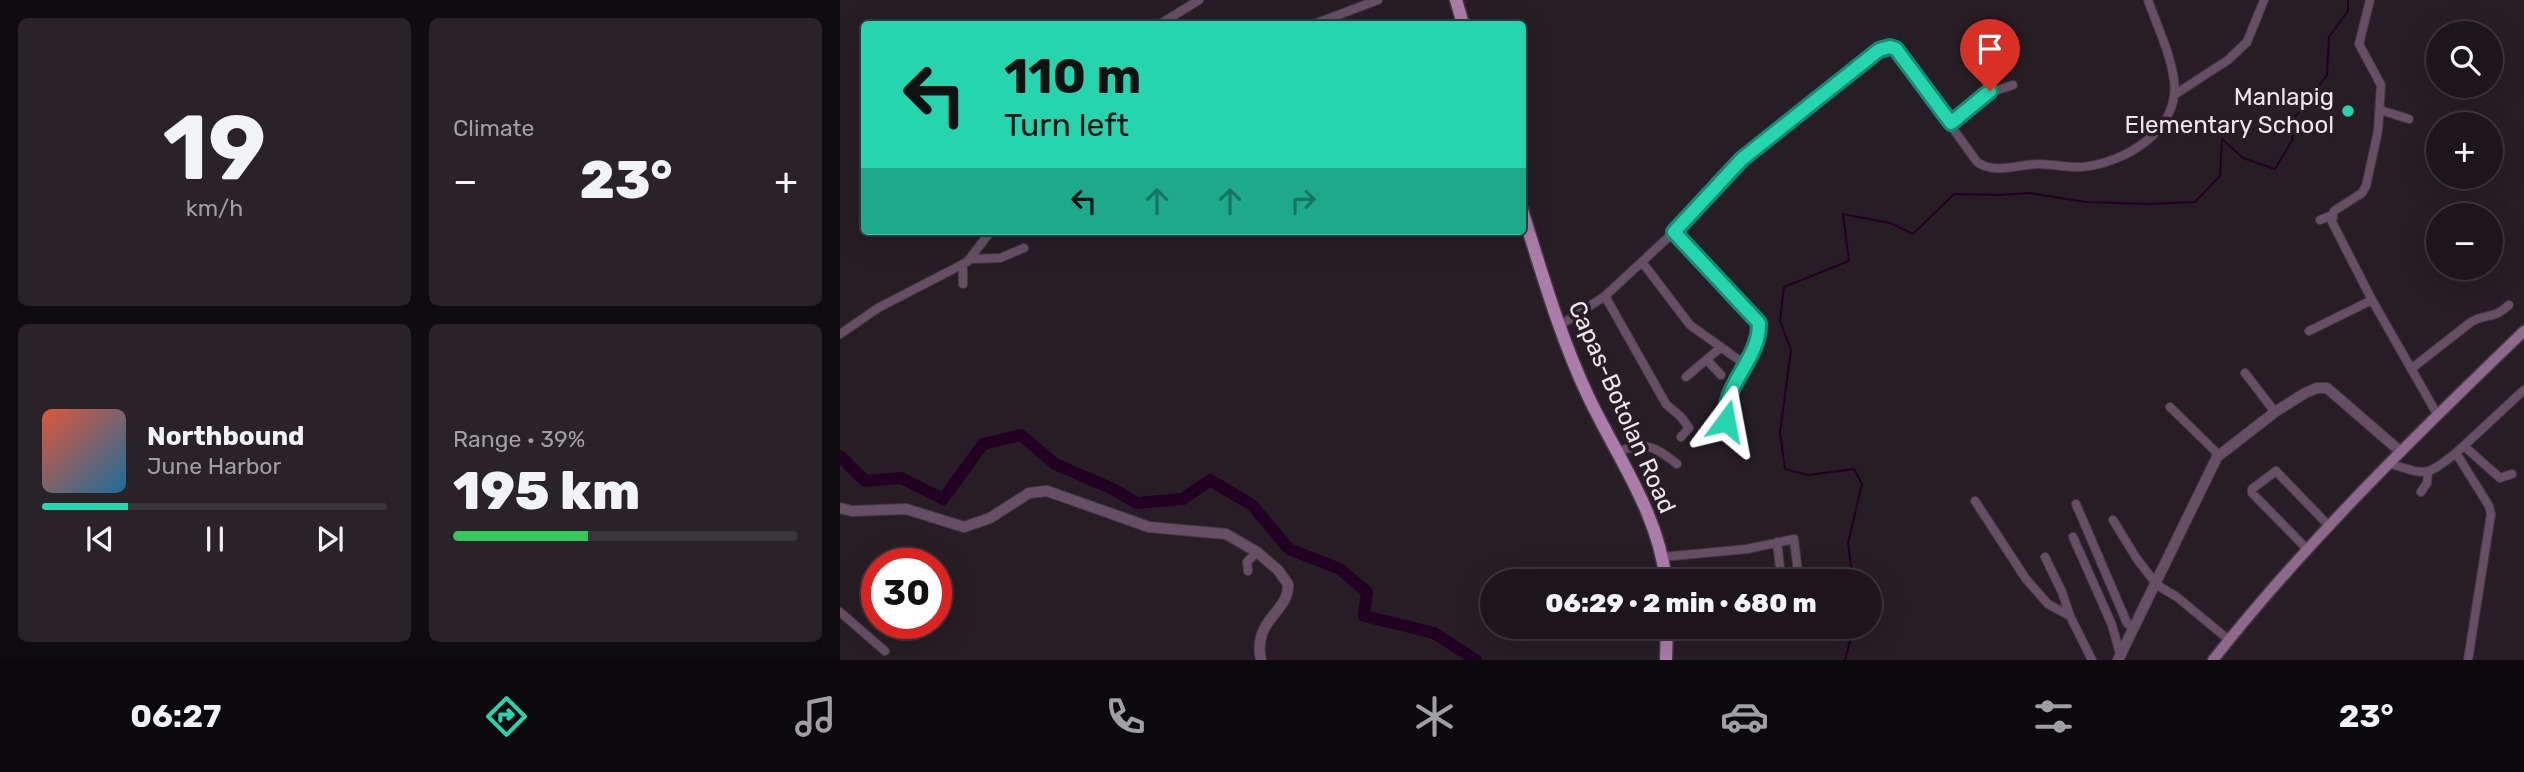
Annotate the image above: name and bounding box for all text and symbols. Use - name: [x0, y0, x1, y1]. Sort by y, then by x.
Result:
- pin: [1960, 19, 2020, 91]
- map controls: [2426, 21, 2503, 280]
- button: search: [2426, 21, 2503, 98]
- icon: arrive: [1971, 30, 2009, 68]
- text: 110 m: [1004, 47, 1141, 105]
- icon: left: [889, 49, 980, 140]
- place label: Manlapig Elementary School: [2125, 83, 2334, 139]
- text: 19: [163, 94, 266, 202]
- marker: Manlapig Elementary School: [2340, 103, 2356, 119]
- text: Turn left: [1004, 106, 1129, 144]
- button: +: [2426, 112, 2503, 189]
- text: Climate: [453, 114, 534, 142]
- text: 23°: [580, 149, 672, 211]
- text: −: [453, 158, 478, 204]
- text: +: [774, 158, 798, 204]
- icon: left: [1065, 182, 1103, 220]
- icon: ahead: [1138, 182, 1176, 220]
- icon: ahead: [1211, 182, 1249, 220]
- icon: right: [1284, 182, 1322, 220]
- text: km/h: [186, 194, 243, 222]
- button: −: [2426, 203, 2503, 280]
- street label: Capas-Botolan Road: [1563, 296, 1681, 518]
- position arrow: [1689, 384, 1763, 458]
- text: Northbound: [147, 421, 305, 452]
- text: Range · 39%: [453, 425, 585, 453]
- text: June Harbor: [147, 452, 281, 480]
- text: 195 km: [453, 460, 640, 522]
- icon: previous: [81, 520, 119, 558]
- icon: pause: [196, 520, 234, 558]
- icon: next: [311, 520, 349, 558]
- speed limit sign: 30: [861, 548, 952, 639]
- text: 06:29 · 2 min · 680 m: [1545, 588, 1817, 619]
- icon: directions: [482, 692, 531, 741]
- icon: music: [791, 692, 840, 741]
- icon: phone: [1101, 692, 1150, 741]
- icon: climate: [1410, 692, 1459, 741]
- icon: car: [1720, 692, 1769, 741]
- icon: filters: [2029, 692, 2078, 741]
- text: 06:27: [130, 697, 221, 735]
- text: 23°: [2339, 697, 2394, 735]

